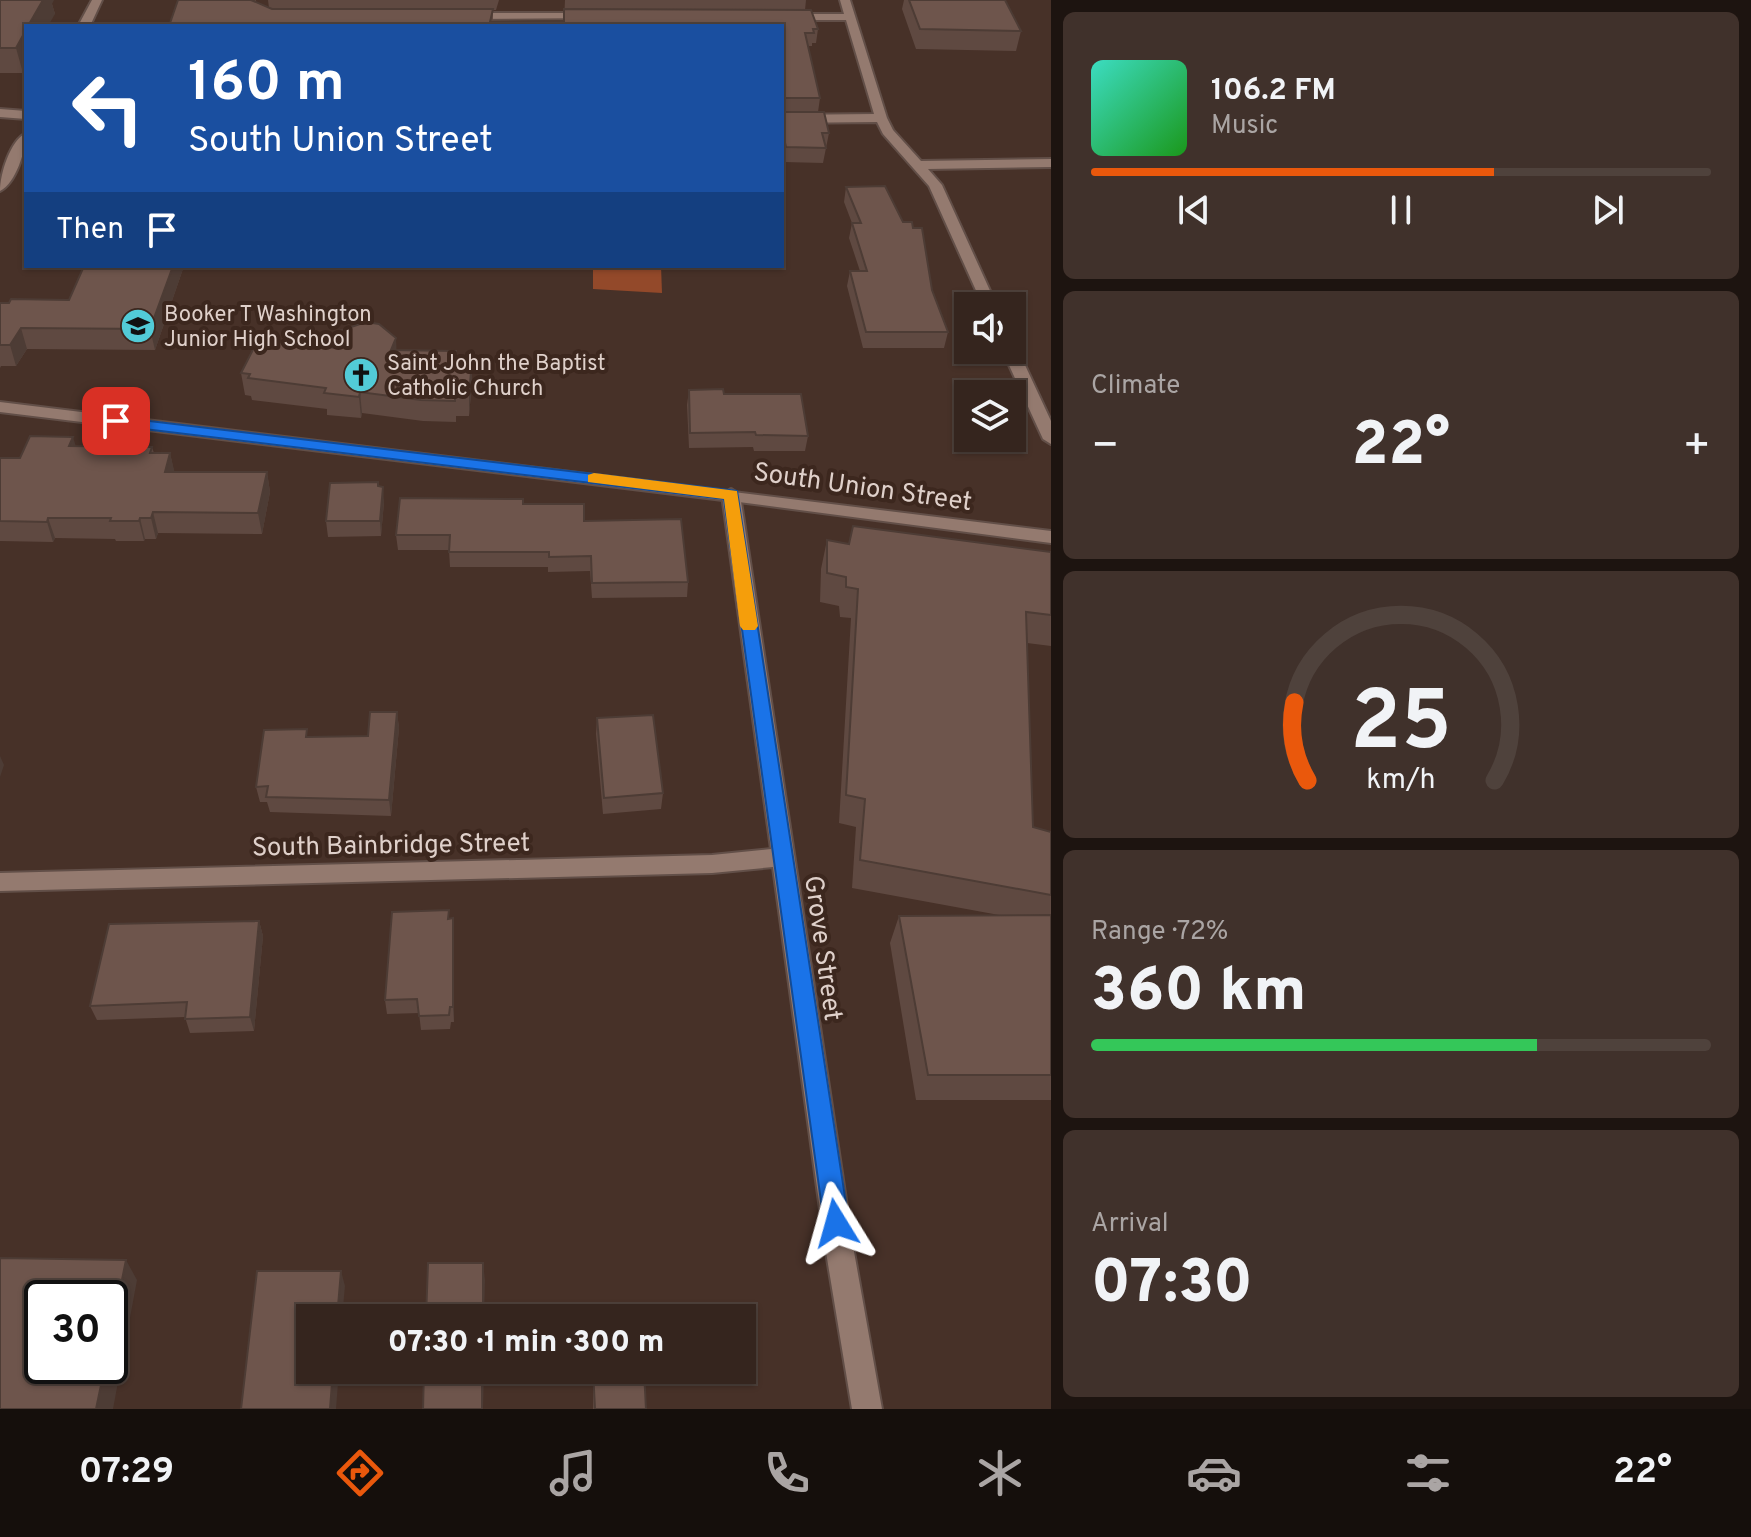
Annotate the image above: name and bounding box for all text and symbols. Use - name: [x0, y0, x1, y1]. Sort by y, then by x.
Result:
- text: 160 m: [188, 50, 345, 120]
- icon: left: [56, 56, 160, 160]
- text: 106.2 FM: [1211, 73, 1336, 110]
- text: Music: [1211, 110, 1278, 143]
- text: South Union Street: [188, 119, 493, 165]
- icon: previous: [1172, 188, 1216, 232]
- icon: pause: [1379, 188, 1423, 232]
- icon: next: [1586, 188, 1630, 232]
- icon: arrive: [140, 208, 184, 252]
- text: Then: [56, 212, 124, 249]
- map controls: [954, 292, 1026, 452]
- button: sound: [954, 292, 1026, 364]
- place label: Booker T Washington Junior High School: [164, 302, 372, 354]
- school or university icon: Booker T Washington Junior High School: [119, 307, 157, 345]
- place label: Saint John the Baptist Catholic Church: [387, 351, 606, 403]
- church icon: Saint John the Baptist Catholic Church: [342, 356, 380, 394]
- text: Climate: [1091, 370, 1180, 403]
- button: layers: [954, 380, 1026, 452]
- pin: [82, 387, 150, 455]
- icon: arrive: [94, 399, 138, 443]
- text: 22°: [1352, 410, 1450, 486]
- text: −: [1091, 420, 1119, 476]
- text: +: [1683, 420, 1711, 476]
- street label: South Union Street: [751, 457, 974, 520]
- text: 25: [1350, 673, 1452, 778]
- text: km/h: [1366, 763, 1436, 799]
- street label: South Bainbridge Street: [252, 828, 531, 865]
- street label: Grove Street: [795, 873, 848, 1023]
- text: Range · 72%: [1091, 916, 1228, 949]
- text: 360 km: [1091, 956, 1306, 1032]
- position arrow: [794, 1181, 878, 1265]
- text: Arrival: [1091, 1208, 1169, 1241]
- text: 07:30: [1091, 1248, 1253, 1324]
- speed limit sign: 30: [24, 1280, 128, 1384]
- text: 07:30 · 1 min · 300 m: [388, 1325, 664, 1362]
- icon: directions: [332, 1445, 388, 1501]
- icon: music: [545, 1445, 601, 1501]
- icon: phone: [759, 1445, 815, 1501]
- icon: climate: [972, 1445, 1028, 1501]
- icon: car: [1186, 1445, 1242, 1501]
- icon: filters: [1400, 1445, 1456, 1501]
- text: 07:29: [79, 1450, 174, 1496]
- text: 22°: [1613, 1450, 1672, 1496]

